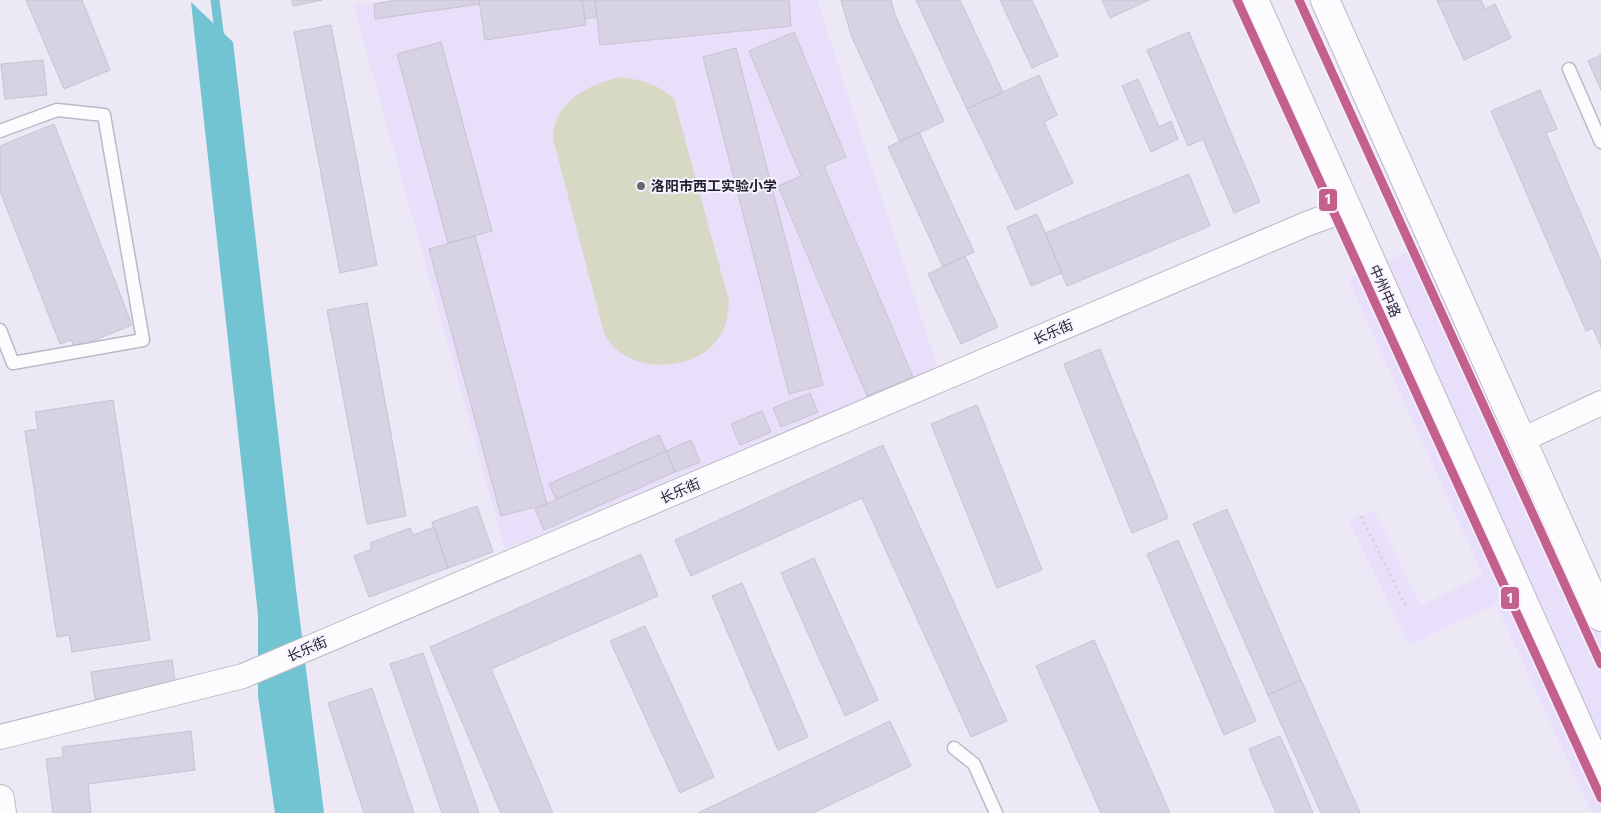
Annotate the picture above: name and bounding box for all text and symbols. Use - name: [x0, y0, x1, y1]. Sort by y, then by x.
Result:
- place label: 洛阳市西工实验小学: [651, 176, 777, 195]
- marker: 洛阳市西工实验小学: [635, 180, 647, 192]
- line badge: 1: [1318, 188, 1338, 212]
- text: 1: [1324, 189, 1332, 208]
- street label: 中州中路: [1365, 261, 1406, 320]
- street label: 长乐街: [1030, 315, 1076, 348]
- street label: 长乐街: [657, 474, 703, 507]
- line badge: 1: [1500, 586, 1520, 610]
- text: 1: [1506, 588, 1514, 607]
- street label: 长乐街: [284, 632, 330, 665]

